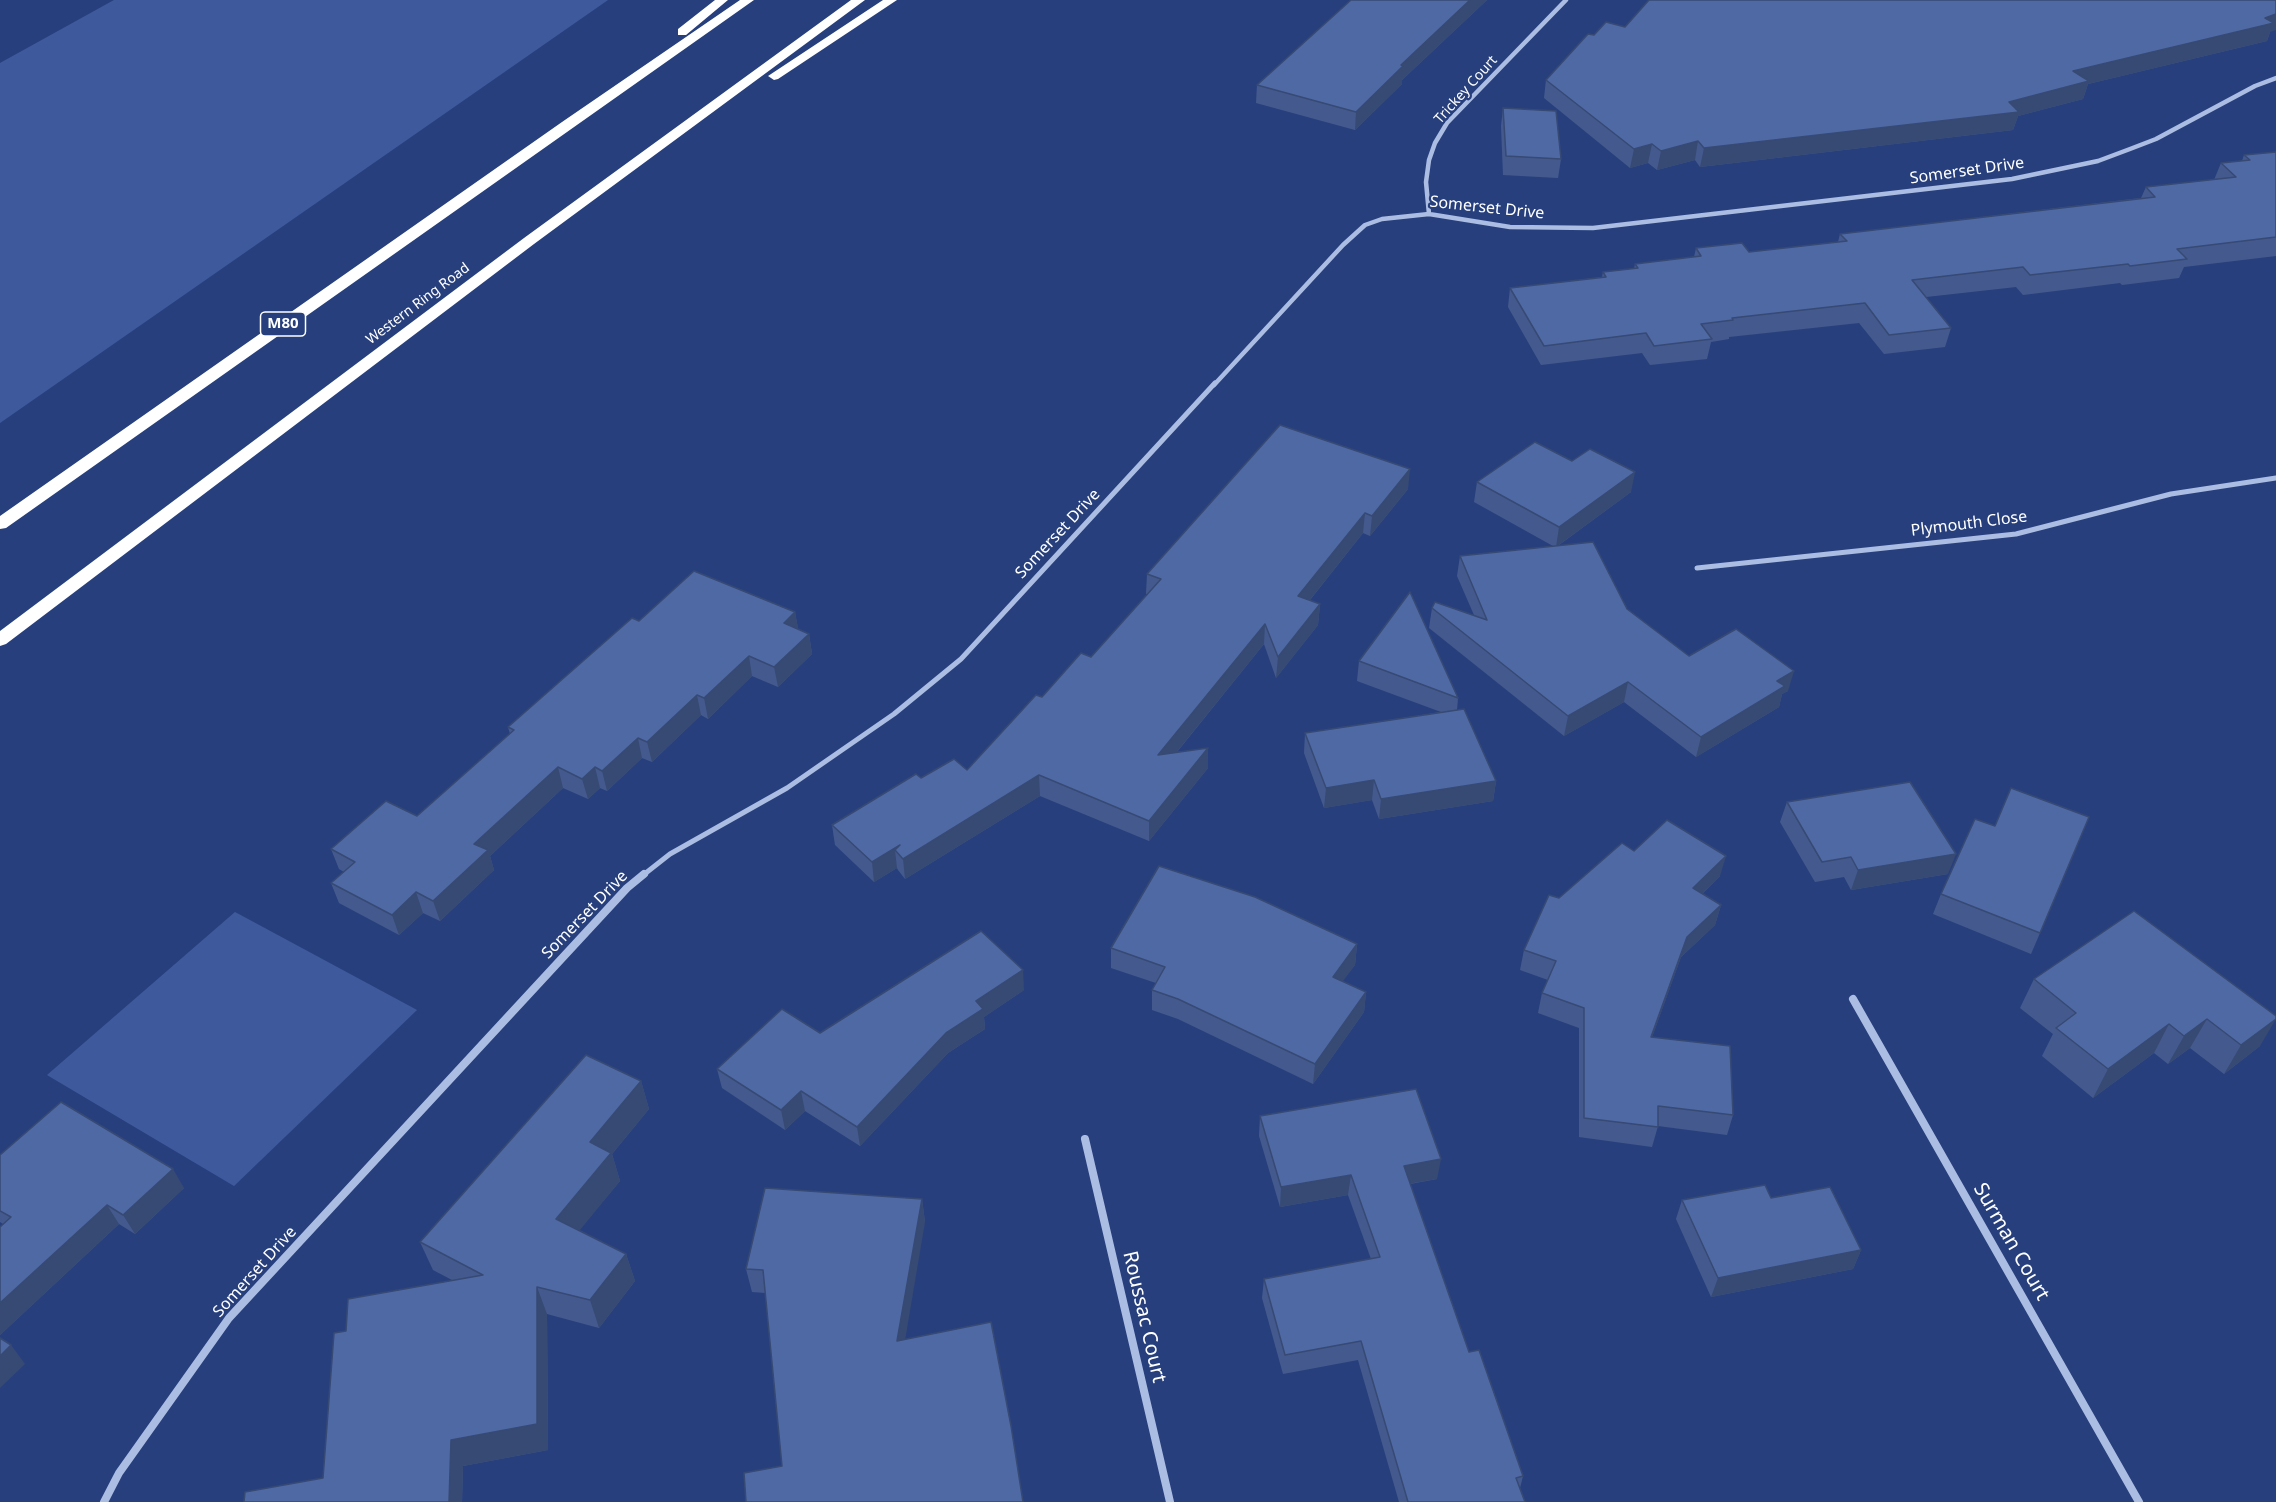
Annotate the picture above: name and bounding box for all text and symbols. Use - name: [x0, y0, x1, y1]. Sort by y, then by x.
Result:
- street label: Trickey Court: [1431, 52, 1501, 128]
- street label: Somerset Drive: [1909, 153, 2025, 189]
- street label: Somerset Drive: [1429, 192, 1545, 224]
- street label: Western Ring Road: [363, 260, 473, 348]
- road number: M80: [260, 312, 306, 336]
- street label: Somerset Drive: [1012, 485, 1104, 583]
- street label: Plymouth Close: [1910, 507, 2028, 541]
- street label: Somerset Drive: [538, 867, 632, 963]
- street label: Surman Court: [1968, 1179, 2054, 1305]
- street label: Somerset Drive: [209, 1223, 301, 1321]
- street label: Roussac Court: [1117, 1249, 1171, 1385]

